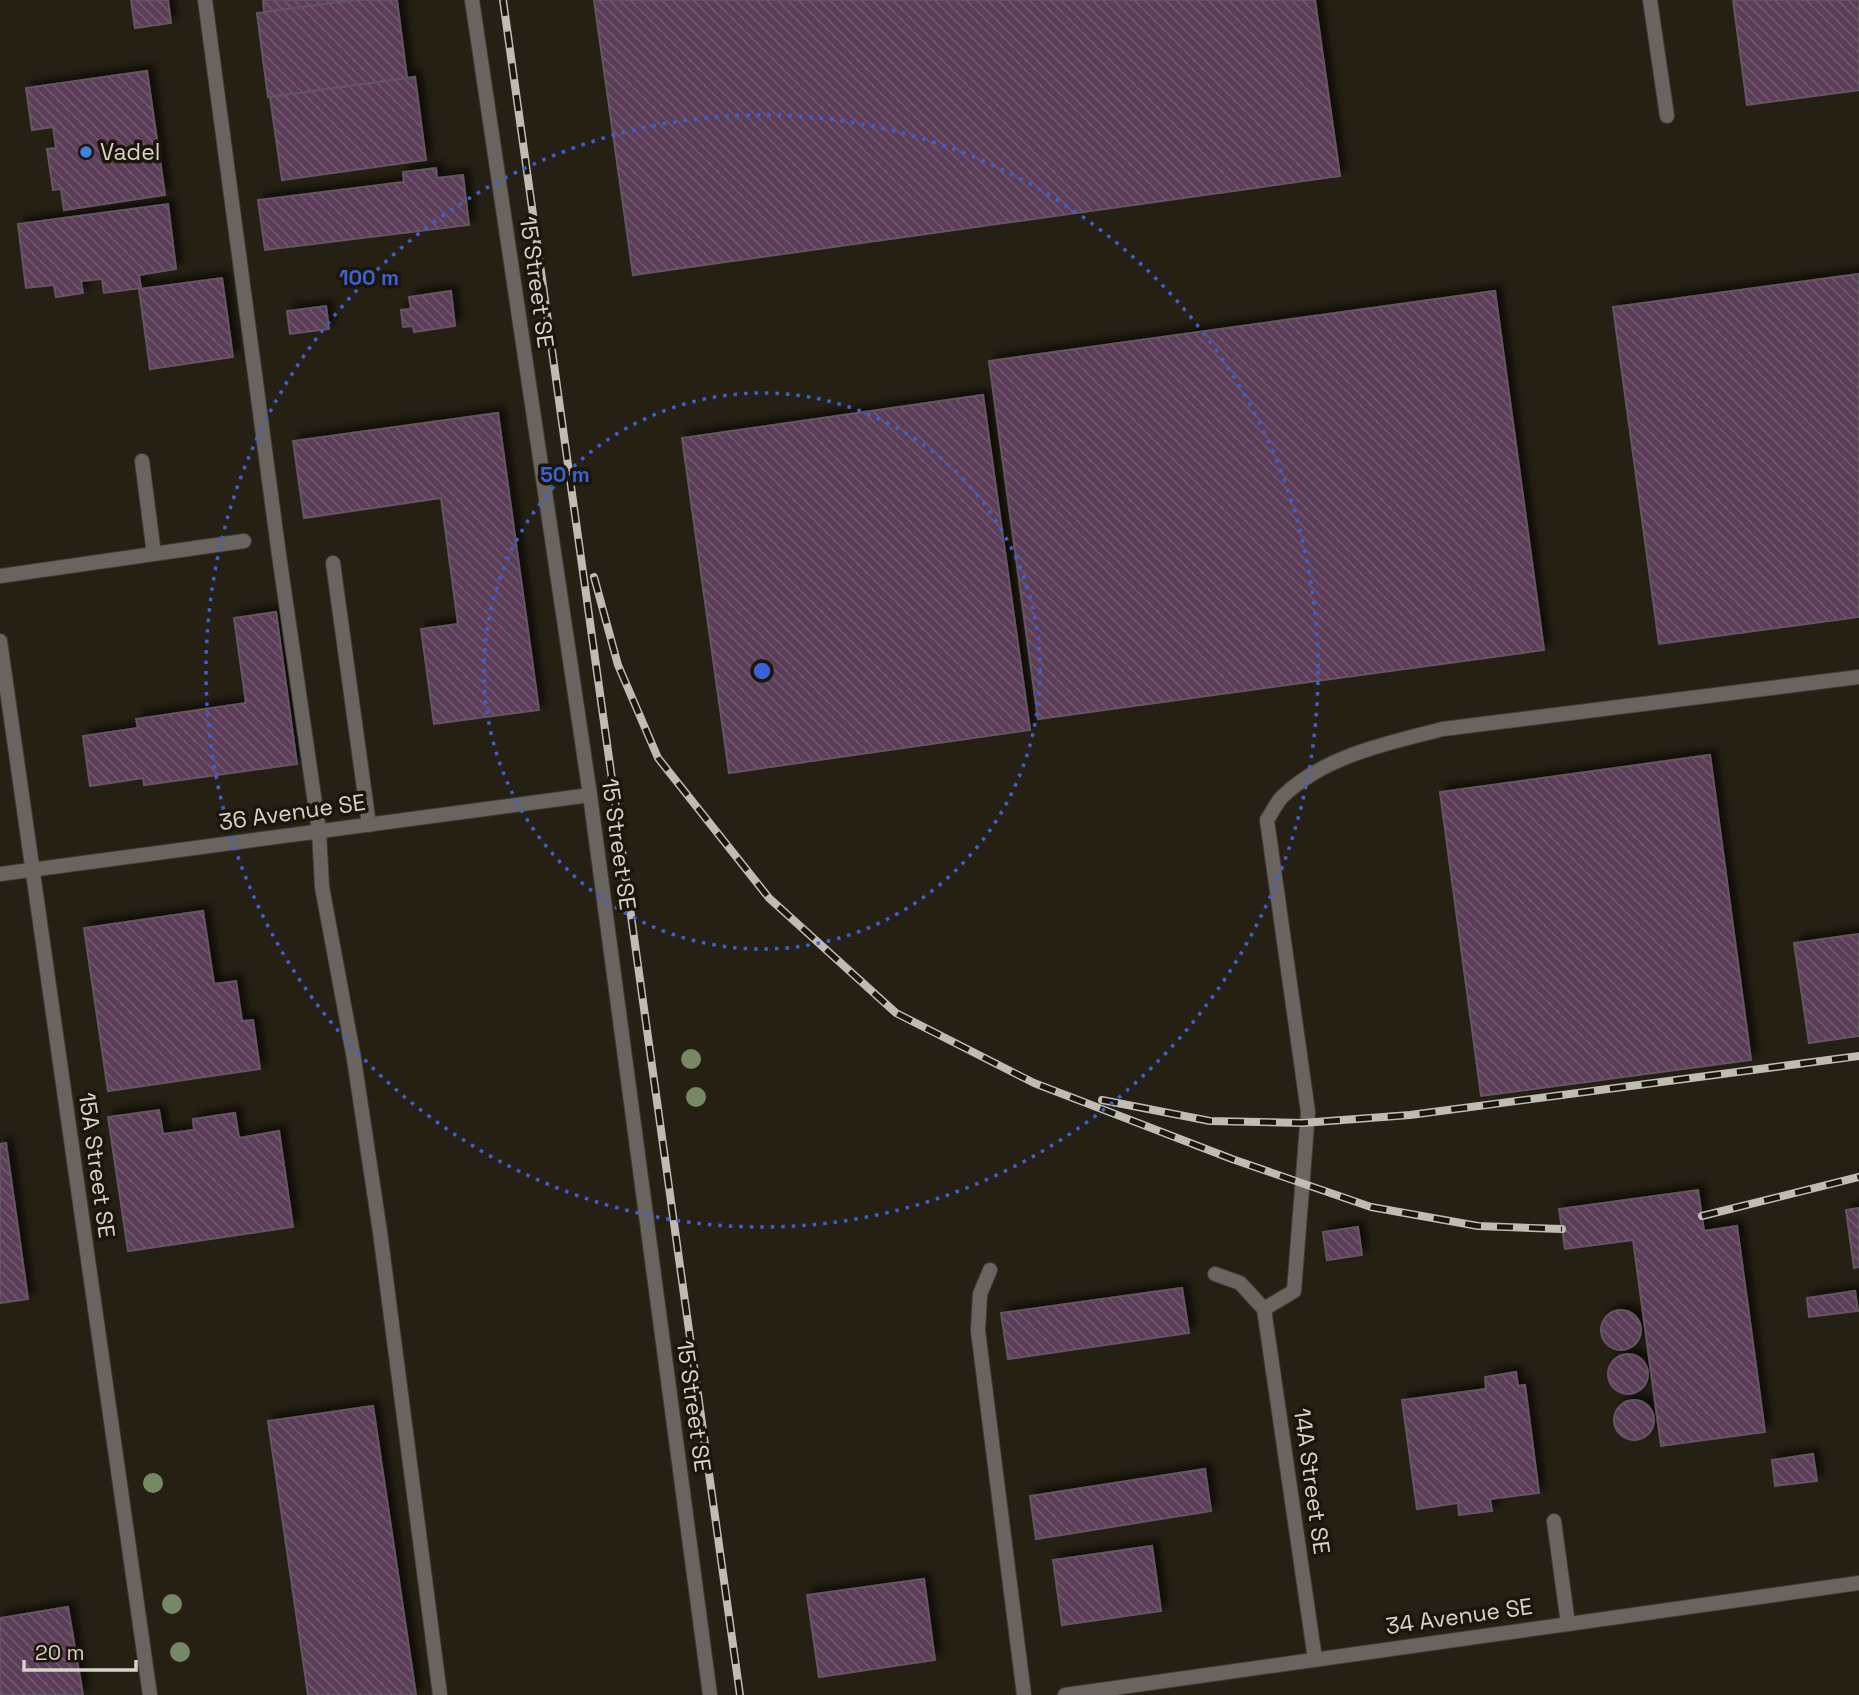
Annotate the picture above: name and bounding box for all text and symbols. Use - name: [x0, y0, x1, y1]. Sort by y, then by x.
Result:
- place label: Vadel: [100, 137, 160, 167]
- marker: Vadel: [78, 144, 94, 160]
- street label: 15 Street SE: [513, 214, 561, 350]
- text: 100 m: [339, 264, 399, 291]
- text: 50 m: [540, 461, 590, 488]
- centre of rings: [750, 659, 774, 683]
- street label: 15 Street SE: [595, 776, 643, 912]
- street label: 36 Avenue SE: [217, 787, 367, 837]
- street label: 15A Street SE: [72, 1090, 122, 1240]
- street label: 15 Street SE: [670, 1338, 718, 1474]
- street label: 14A Street SE: [1287, 1406, 1337, 1556]
- street label: 34 Avenue SE: [1384, 1591, 1534, 1641]
- scale bar: [24, 1628, 136, 1672]
- text: 20 m: [35, 1639, 85, 1666]

